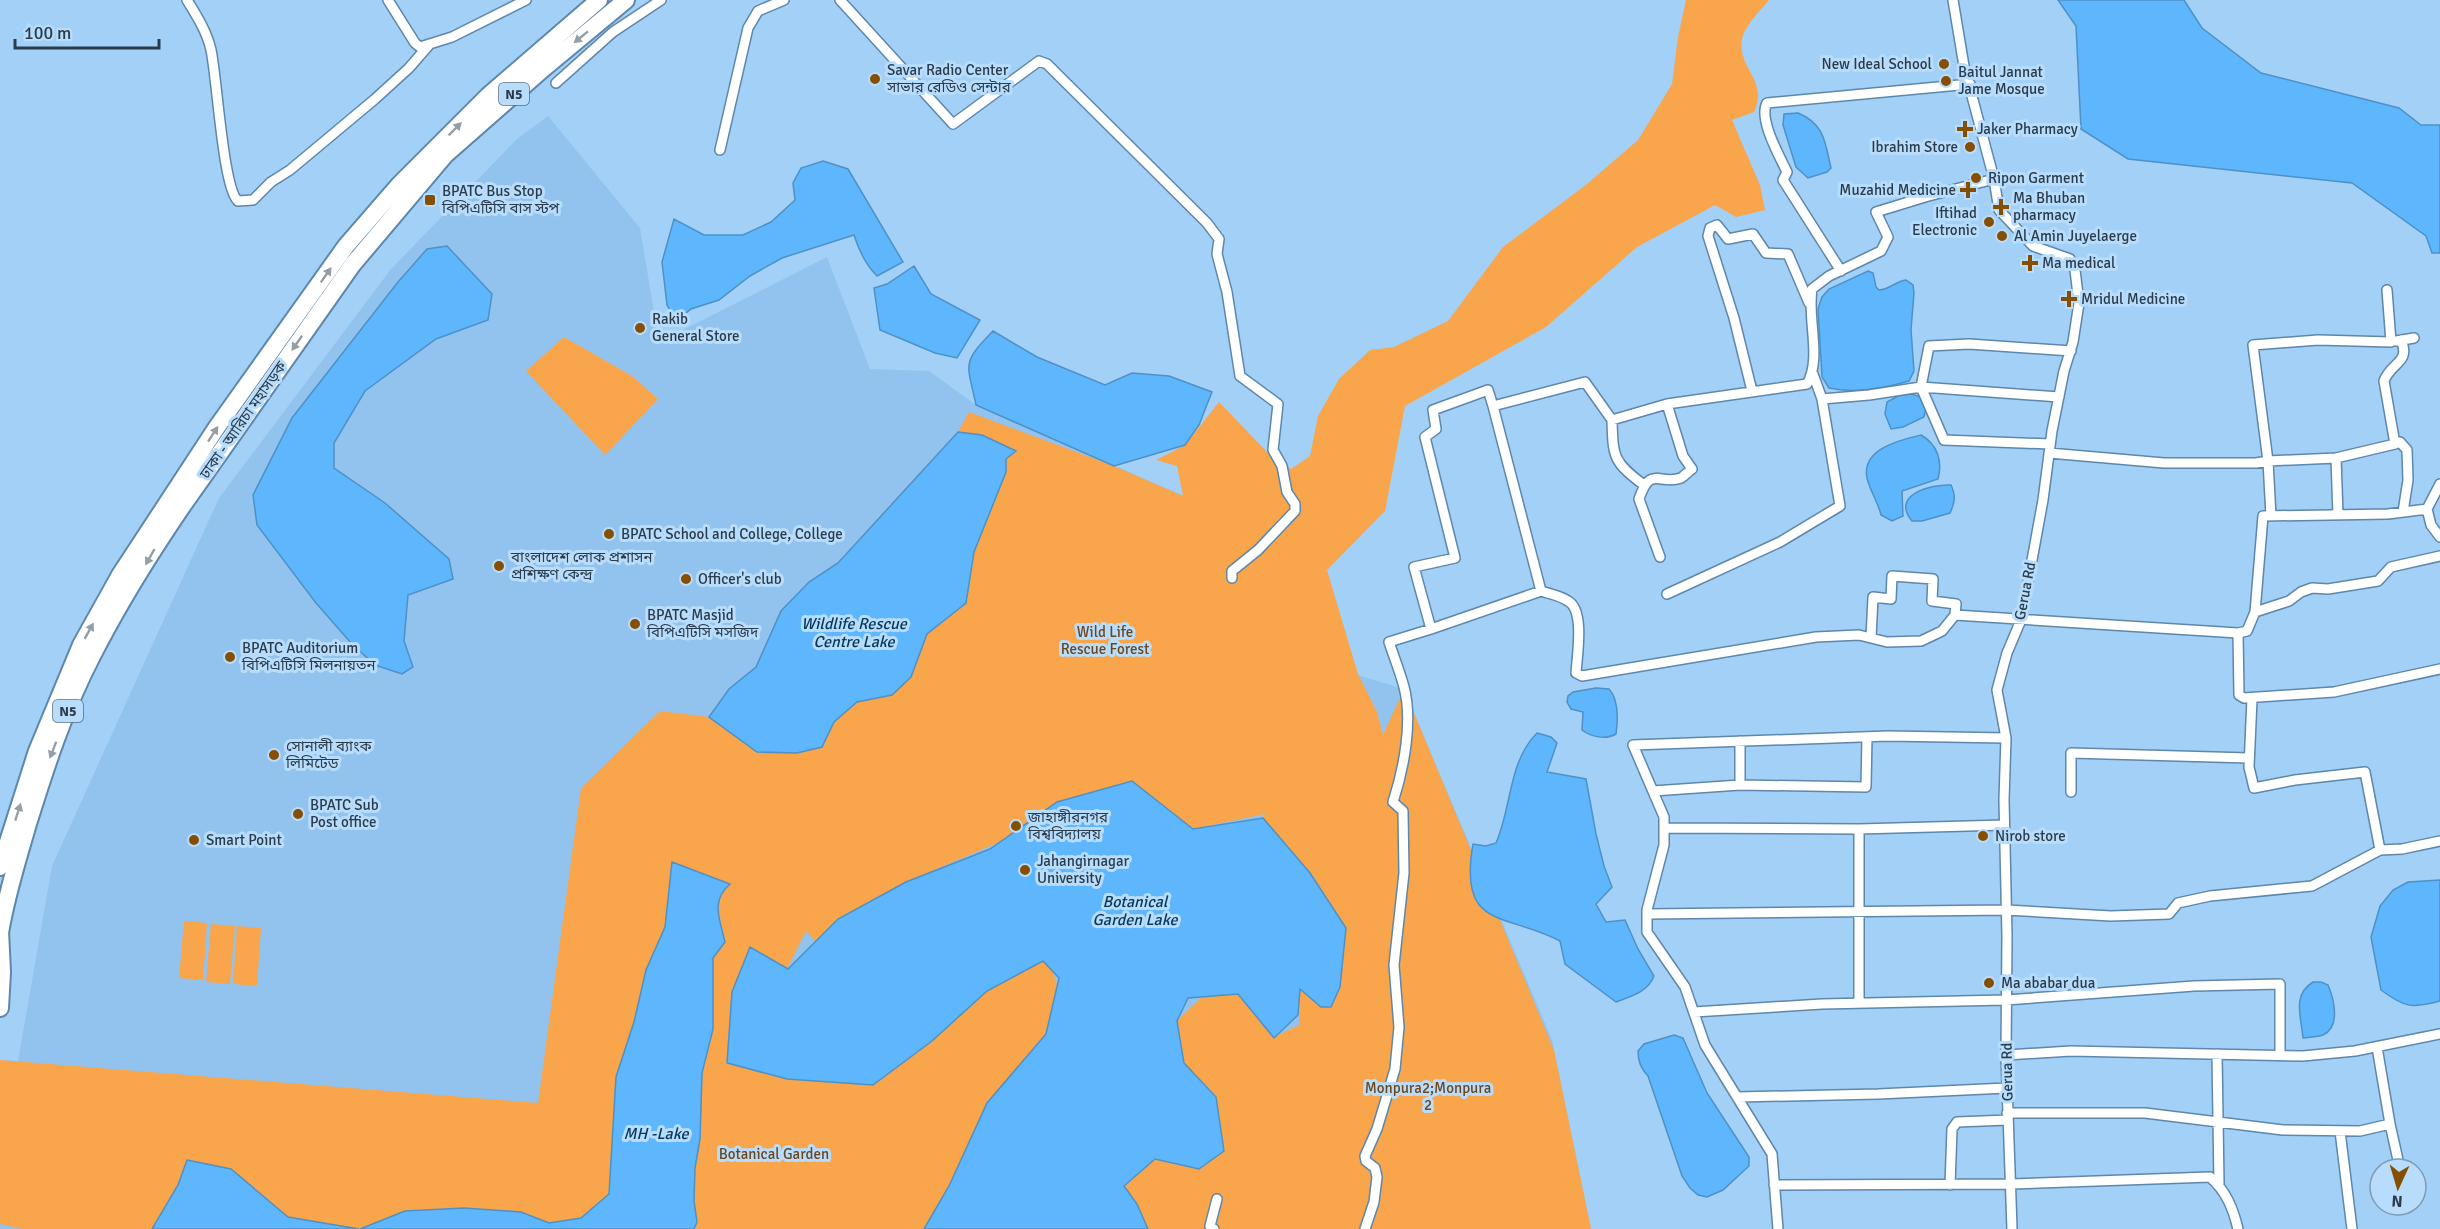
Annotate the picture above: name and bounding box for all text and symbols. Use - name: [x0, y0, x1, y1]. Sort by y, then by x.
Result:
- scale bar: [15, 12, 159, 50]
- text: 100 m: [24, 22, 71, 44]
- one-way arrow: [573, 31, 589, 44]
- place label: New Ideal School: [1822, 55, 1932, 73]
- marker: New Ideal School: [1937, 57, 1951, 71]
- place label: Savar Radio Center সাভার রেডিও সেন্টার: [886, 61, 1012, 96]
- place label: Baitul Jannat Jame Mosque: [1958, 63, 2045, 98]
- marker: Savar Radio Center সাভার রেডিও সেন্টার: [868, 72, 882, 86]
- marker: Baitul Jannat Jame Mosque: [1939, 74, 1953, 88]
- road number: N5: [499, 83, 529, 105]
- place label: Jaker Pharmacy: [1977, 120, 2078, 138]
- one-way arrow: [448, 122, 462, 136]
- marker: Jaker Pharmacy: [1958, 122, 1972, 136]
- place label: Ibrahim Store: [1871, 138, 1958, 156]
- marker: Ibrahim Store: [1963, 140, 1977, 154]
- place label: Ripon Garment: [1988, 169, 2084, 187]
- marker: Ripon Garment: [1969, 171, 1983, 185]
- place label: Muzahid Medicine: [1839, 181, 1956, 199]
- place label: BPATC Bus Stop বিপিএটিসি বাস স্টপ: [441, 182, 560, 217]
- marker: Muzahid Medicine: [1961, 183, 1975, 197]
- place label: Ma Bhuban pharmacy: [2013, 189, 2085, 224]
- marker: BPATC Bus Stop বিপিএটিসি বাস স্টপ: [423, 193, 437, 207]
- marker: Ma Bhuban pharmacy: [1994, 200, 2008, 214]
- place label: Iftihad Electronic: [1912, 204, 1977, 239]
- marker: Iftihad Electronic: [1982, 215, 1996, 229]
- place label: Al Amin Juyelaerge: [2014, 227, 2137, 245]
- marker: Al Amin Juyelaerge: [1995, 229, 2009, 243]
- place label: Ma medical: [2042, 254, 2116, 272]
- marker: Ma medical: [2023, 256, 2037, 270]
- one-way arrow: [320, 267, 332, 283]
- place label: Mridul Medicine: [2081, 290, 2185, 308]
- marker: Mridul Medicine: [2062, 292, 2076, 306]
- place label: Rakib General Store: [652, 310, 740, 345]
- marker: Rakib General Store: [633, 321, 647, 335]
- one-way arrow: [291, 334, 303, 350]
- street label: ঢাকা - আরিচা মহাসড়ক: [195, 357, 291, 483]
- one-way arrow: [207, 426, 218, 442]
- place label: BPATC School and College, College: [621, 525, 843, 543]
- marker: BPATC School and College, College: [602, 527, 616, 541]
- place label: বাংলাদেশ লোক প্রশাসন প্রশিক্ষণ কেন্দ্র: [510, 548, 653, 583]
- one-way arrow: [144, 549, 155, 565]
- marker: বাংলাদেশ লোক প্রশাসন প্রশিক্ষণ কেন্দ্র: [492, 559, 506, 573]
- street label: Gerua Rd: [2011, 561, 2039, 621]
- place label: Officer's club: [698, 570, 782, 588]
- marker: Officer's club: [679, 572, 693, 586]
- place label: BPATC Masjid বিপিএটিসি মসজিদ: [646, 606, 759, 641]
- water label: Wildlife Rescue Centre Lake: [801, 614, 908, 652]
- marker: BPATC Masjid বিপিএটিসি মসজিদ: [628, 617, 642, 631]
- one-way arrow: [84, 622, 94, 639]
- park label: Wild Life Rescue Forest: [1061, 623, 1149, 658]
- place label: BPATC Auditorium বিপিএটিসি মিলনায়তন: [241, 639, 377, 674]
- marker: BPATC Auditorium বিপিএটিসি মিলনায়তন: [223, 650, 237, 664]
- road number: N5: [53, 700, 83, 722]
- place label: সোনালী ব্যাংক লিমিটেড: [285, 737, 373, 772]
- one-way arrow: [48, 741, 58, 759]
- marker: সোনালী ব্যাংক লিমিটেড: [267, 748, 281, 762]
- place label: BPATC Sub Post office: [310, 796, 379, 831]
- one-way arrow: [14, 803, 23, 821]
- marker: BPATC Sub Post office: [291, 807, 305, 821]
- place label: জাহাঙ্গীরনগর বিশ্ববিদ্যালয়: [1027, 808, 1109, 843]
- marker: জাহাঙ্গীরনগর বিশ্ববিদ্যালয়: [1009, 819, 1023, 833]
- place label: Nirob store: [1995, 827, 2066, 845]
- marker: Nirob store: [1976, 829, 1990, 843]
- place label: Smart Point: [206, 831, 282, 849]
- marker: Smart Point: [187, 833, 201, 847]
- place label: Jahangirnagar University: [1037, 852, 1130, 887]
- marker: Jahangirnagar University: [1018, 863, 1032, 877]
- water label: Botanical Garden Lake: [1093, 892, 1178, 930]
- place label: Ma ababar dua: [2001, 974, 2095, 992]
- marker: Ma ababar dua: [1982, 976, 1996, 990]
- street label: Gerua Rd: [1997, 1043, 2017, 1101]
- park label: Monpura2;Monpura 2: [1365, 1079, 1491, 1114]
- water label: MH -Lake: [624, 1124, 689, 1144]
- park label: Botanical Garden: [719, 1145, 829, 1163]
- north arrow: [2368, 1157, 2428, 1217]
- text: N: [2391, 1191, 2403, 1211]

